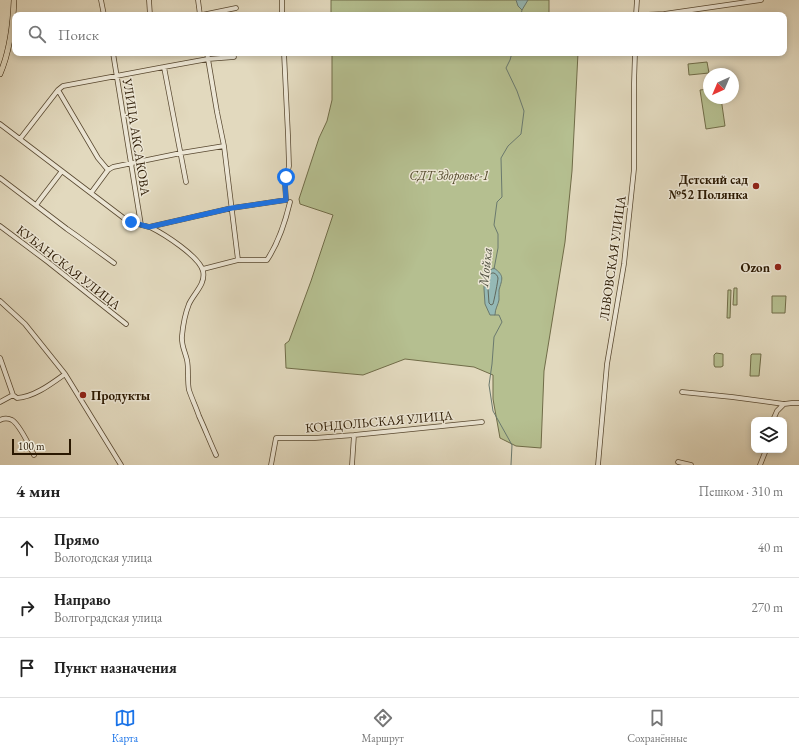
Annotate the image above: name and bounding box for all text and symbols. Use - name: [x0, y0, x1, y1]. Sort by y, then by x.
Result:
- search box: [12, 12, 787, 56]
- icon: search: [26, 23, 48, 45]
- text: Поиск: [58, 25, 99, 44]
- north arrow: [703, 68, 739, 104]
- street label: УЛИЦА АКСАКОВА: [119, 76, 154, 198]
- park label: СДТ Здоровье-1: [409, 167, 489, 184]
- route start: [277, 168, 295, 186]
- place label: Детский сад №52 Полянка: [669, 171, 748, 203]
- marker: Детский сад №52 Полянка: [751, 181, 761, 191]
- street label: ЛЬВОВСКАЯ УЛИЦА: [595, 194, 630, 322]
- route end: [122, 213, 140, 231]
- street label: КУБАНСКАЯ УЛИЦА: [13, 221, 125, 314]
- water label: Мойка: [474, 246, 496, 289]
- place label: Ozon: [741, 259, 771, 276]
- marker: Ozon: [773, 262, 783, 272]
- place label: Продукты: [91, 387, 151, 404]
- marker: Продукты: [78, 390, 88, 400]
- street label: КОНДОЛЬСКАЯ УЛИЦА: [305, 406, 455, 436]
- map controls: [751, 417, 787, 453]
- button: layers: [751, 417, 787, 453]
- scale bar: [12, 437, 71, 456]
- text: 100 m: [18, 439, 45, 453]
- text: 4 мин: [16, 480, 60, 502]
- text: Пешком · 310 m: [699, 483, 783, 500]
- text: Прямо: [54, 530, 99, 549]
- icon: ahead: [16, 537, 38, 559]
- text: 40 m: [758, 539, 783, 556]
- text: Вологодская улица: [54, 549, 152, 566]
- text: Направо: [54, 590, 111, 609]
- icon: right: [16, 597, 38, 619]
- text: 270 m: [752, 599, 783, 616]
- text: Волгоградская улица: [54, 609, 162, 626]
- icon: arrive: [16, 657, 38, 679]
- text: Пункт назначения: [54, 658, 177, 677]
- tab: Карта: [112, 707, 138, 745]
- tab: Маршрут: [362, 707, 404, 745]
- tab: Сохранённые: [627, 707, 687, 745]

